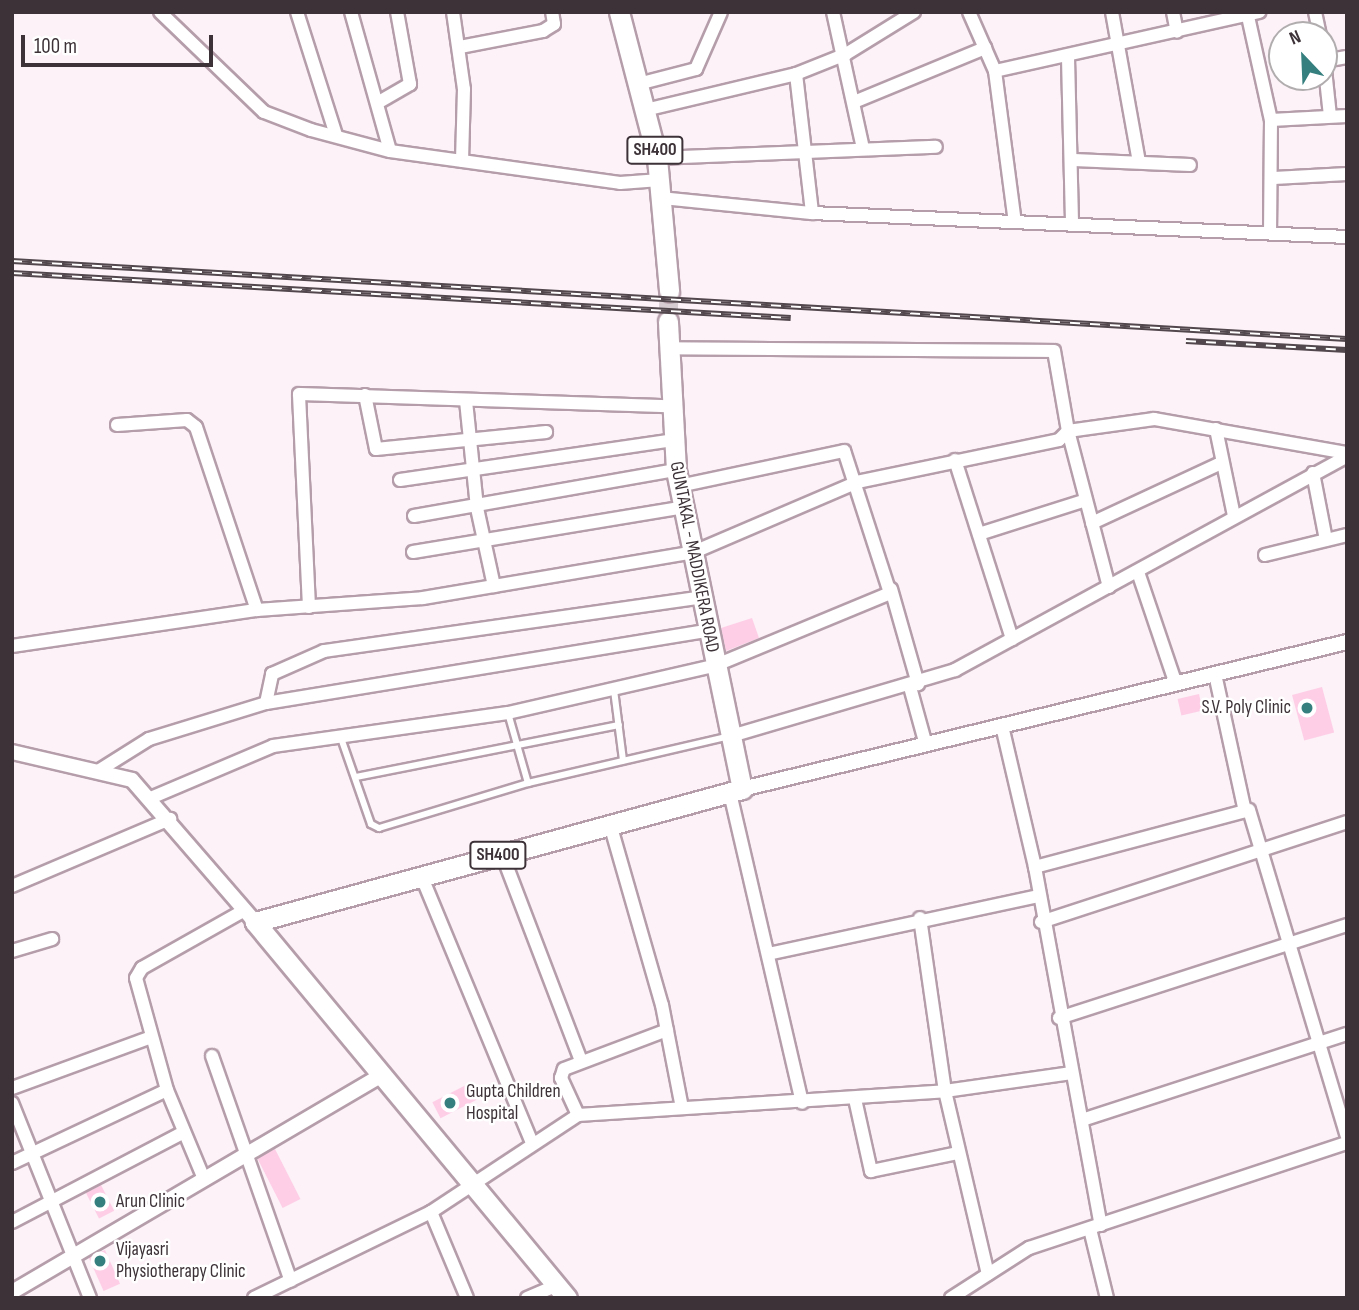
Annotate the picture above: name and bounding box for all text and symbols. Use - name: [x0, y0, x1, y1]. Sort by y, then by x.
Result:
- scale bar: [24, 21, 217, 65]
- north arrow: [1268, 21, 1338, 91]
- text: N: [1286, 25, 1305, 51]
- text: 100 m: [34, 34, 77, 59]
- road number: SH400: [625, 135, 685, 164]
- street label: GUNTAKAL - MADDIKERA ROAD: [664, 460, 724, 654]
- place label: S.V. Poly Clinic: [1201, 697, 1291, 719]
- marker: S.V. Poly Clinic: [1297, 698, 1317, 718]
- road number: SH400: [468, 840, 528, 870]
- place label: Gupta Children Hospital: [466, 1081, 561, 1125]
- marker: Gupta Children Hospital: [440, 1093, 460, 1113]
- place label: Arun Clinic: [116, 1191, 185, 1213]
- marker: Arun Clinic: [90, 1192, 110, 1212]
- place label: Vijayasri Physiotherapy Clinic: [116, 1239, 246, 1283]
- marker: Vijayasri Physiotherapy Clinic: [90, 1251, 110, 1271]

